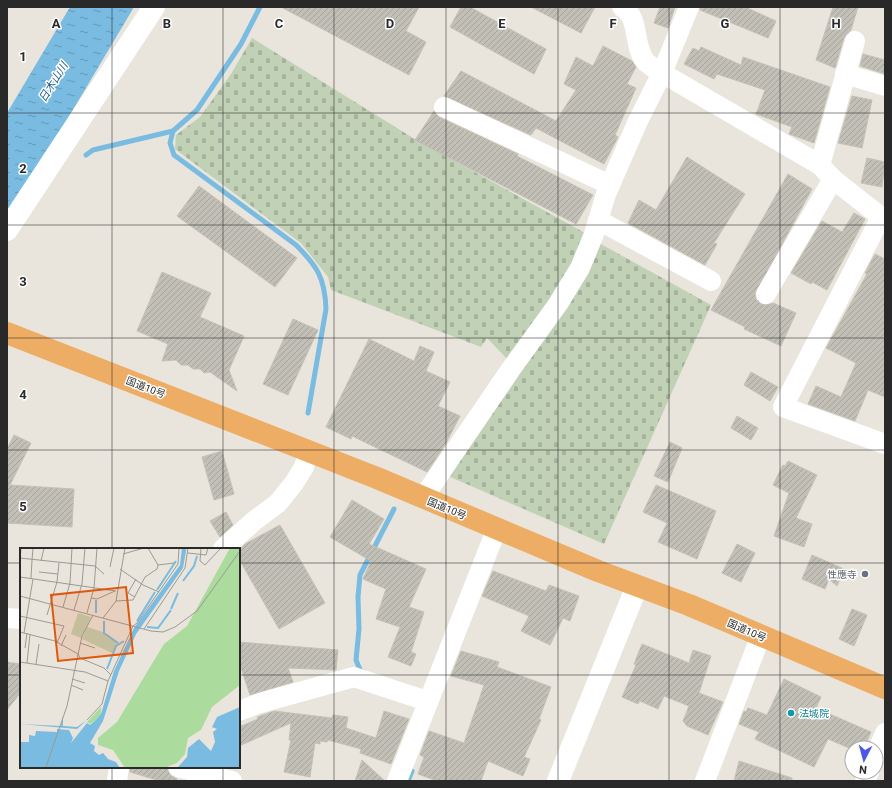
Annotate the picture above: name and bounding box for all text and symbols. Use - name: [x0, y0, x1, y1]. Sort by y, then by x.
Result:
- text: A: [52, 16, 61, 31]
- text: B: [163, 16, 171, 31]
- text: C: [275, 16, 284, 31]
- text: D: [386, 16, 394, 31]
- text: E: [498, 16, 506, 31]
- text: F: [609, 16, 617, 31]
- text: G: [721, 16, 730, 31]
- text: H: [831, 16, 841, 31]
- text: 1: [19, 49, 27, 64]
- water label: 日木山川: [36, 59, 71, 104]
- text: 2: [19, 161, 27, 176]
- text: 3: [19, 274, 27, 289]
- street label: 国道10号: [125, 375, 167, 400]
- text: 4: [19, 387, 27, 402]
- street label: 国道10号: [426, 496, 468, 521]
- text: 5: [19, 499, 27, 514]
- inset map: [20, 548, 240, 768]
- place label: 性應寺: [827, 569, 857, 580]
- marker: 性應寺: [860, 569, 870, 579]
- street label: 国道10号: [726, 617, 768, 644]
- marker: 法城院: [786, 708, 796, 718]
- place label: 法城院: [799, 708, 829, 719]
- north arrow: [844, 740, 884, 780]
- text: N: [858, 763, 868, 776]

